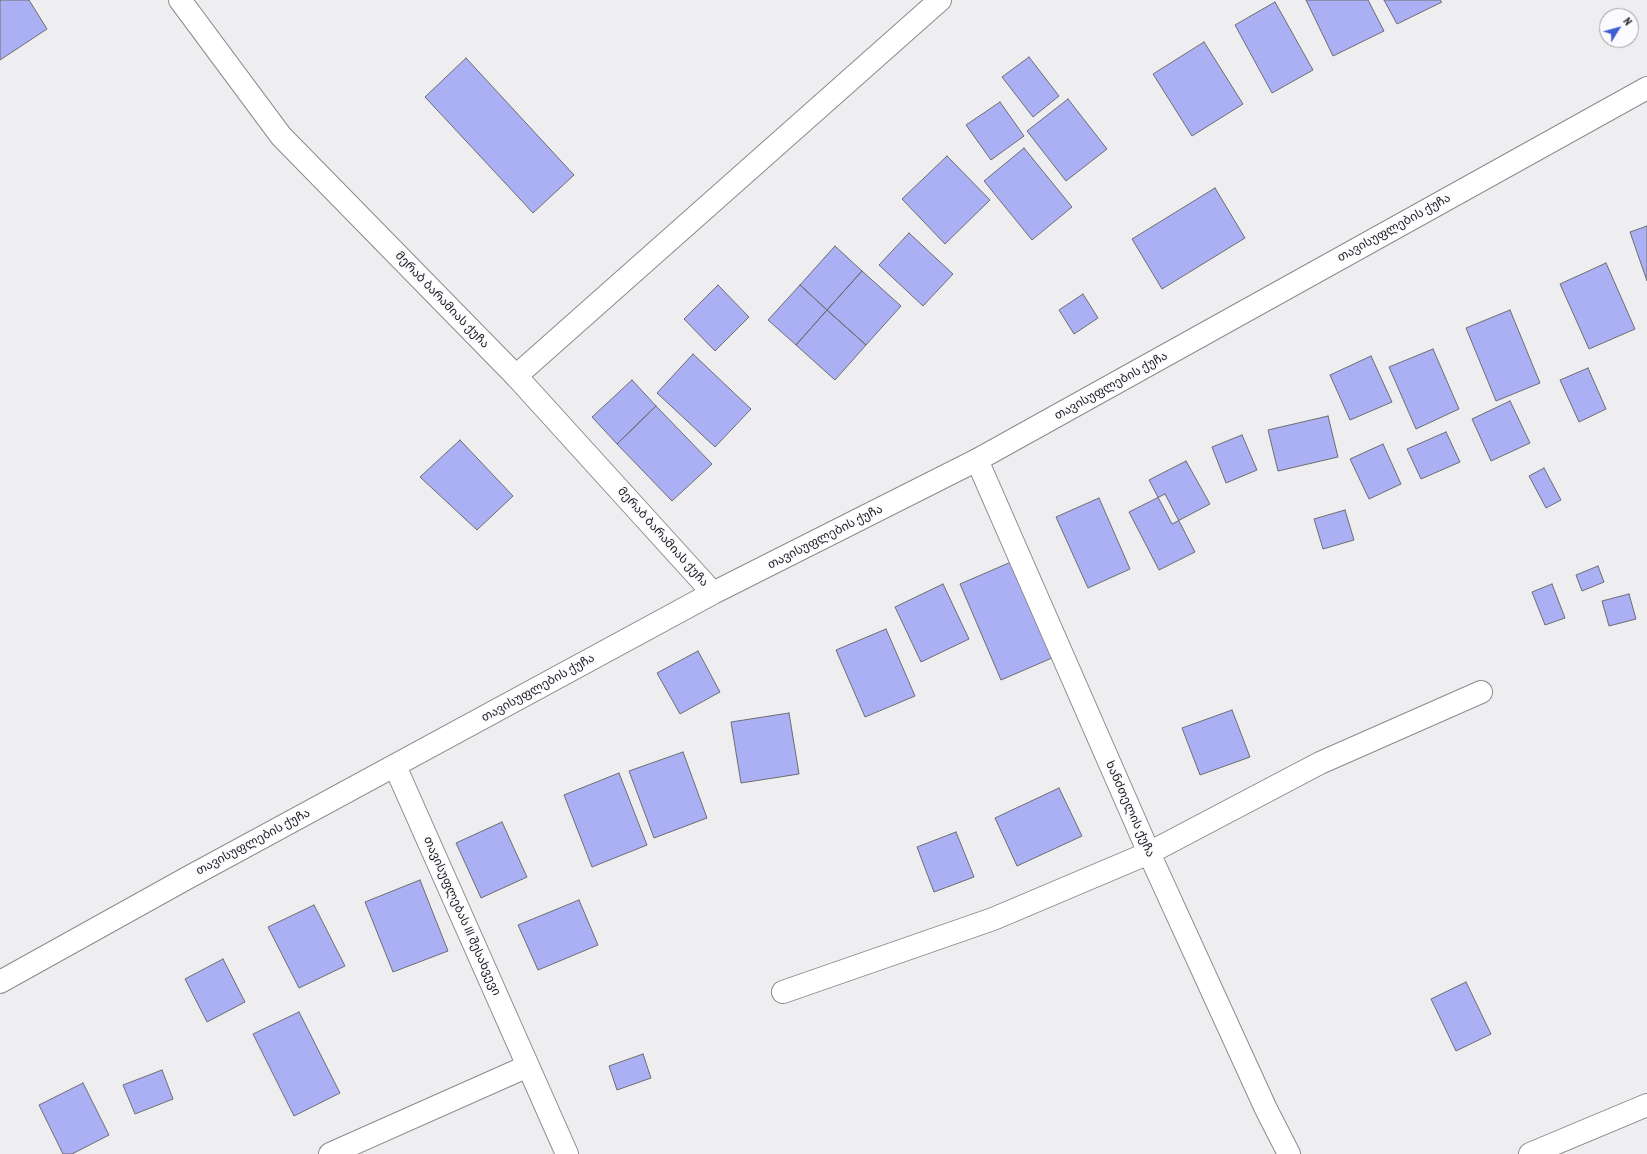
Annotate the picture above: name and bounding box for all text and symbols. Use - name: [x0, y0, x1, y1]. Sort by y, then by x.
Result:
- north arrow: [1599, 8, 1639, 48]
- text: N: [1620, 15, 1635, 28]
- street label: თავისუფლების ქუჩა: [1335, 191, 1453, 265]
- street label: მერაბ ბარამიას ქუჩა: [392, 249, 492, 351]
- street label: თავისუფლების ქუჩა: [1052, 349, 1170, 423]
- street label: მერაბ ბარამიას ქუჩა: [615, 484, 711, 590]
- street label: თავისუფლების ქუჩა: [765, 502, 885, 572]
- street label: თავისუფლების ქუჩა: [479, 651, 597, 725]
- street label: ხანძთელის ქუჩა: [1102, 759, 1158, 859]
- street label: თავისუფლების ქუჩა: [193, 806, 313, 878]
- street label: თავისუფლებას III შესახვევი: [420, 834, 504, 998]

